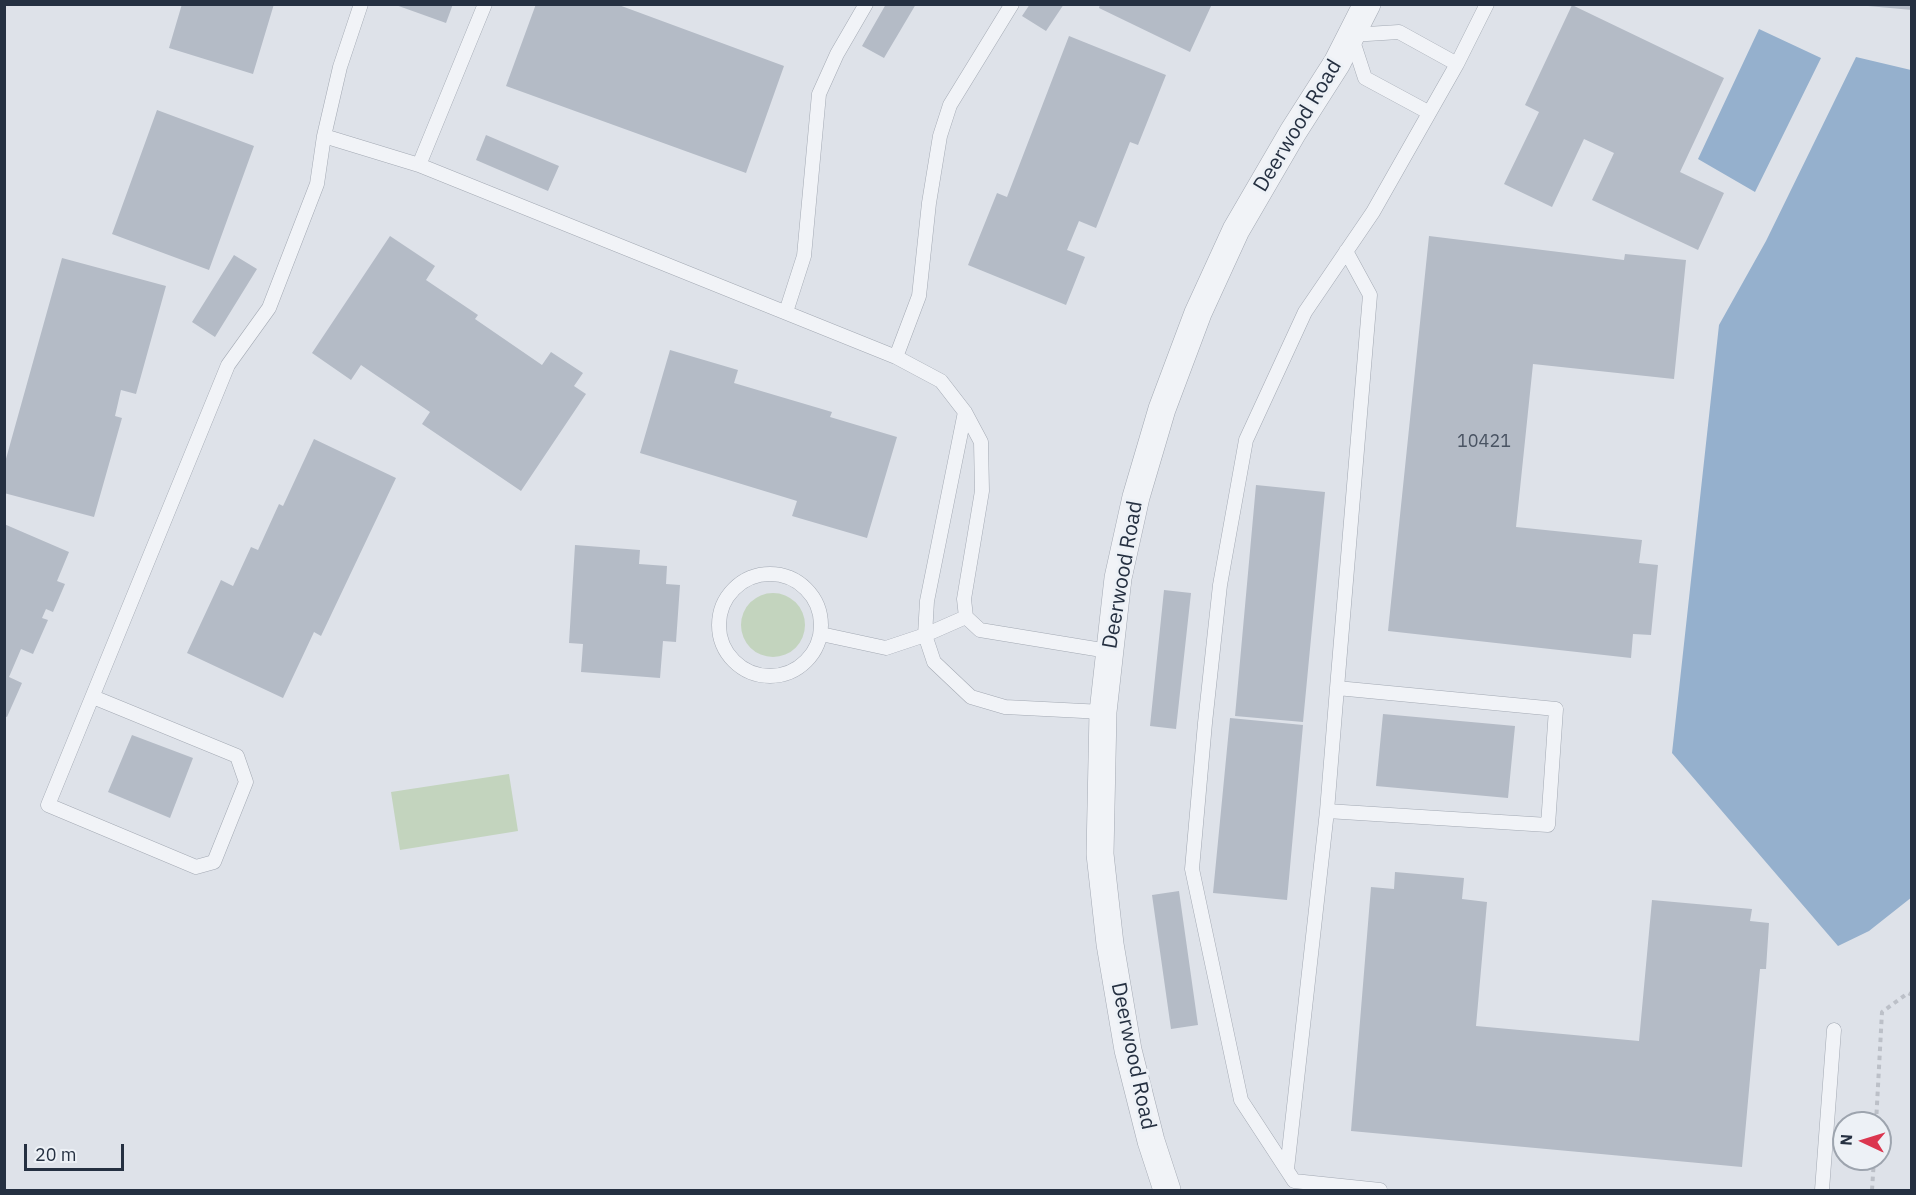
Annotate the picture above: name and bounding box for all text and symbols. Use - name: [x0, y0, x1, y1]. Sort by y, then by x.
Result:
- street label: Deerwood Road: [1249, 55, 1347, 197]
- house number: 10421: [1457, 431, 1511, 453]
- street label: Deerwood Road: [1098, 499, 1148, 651]
- street label: Deerwood Road: [1105, 980, 1161, 1132]
- north arrow: [1832, 1111, 1892, 1171]
- scale bar: [27, 1132, 128, 1170]
- text: N: [1836, 1133, 1856, 1146]
- text: 20 m: [35, 1143, 77, 1166]

